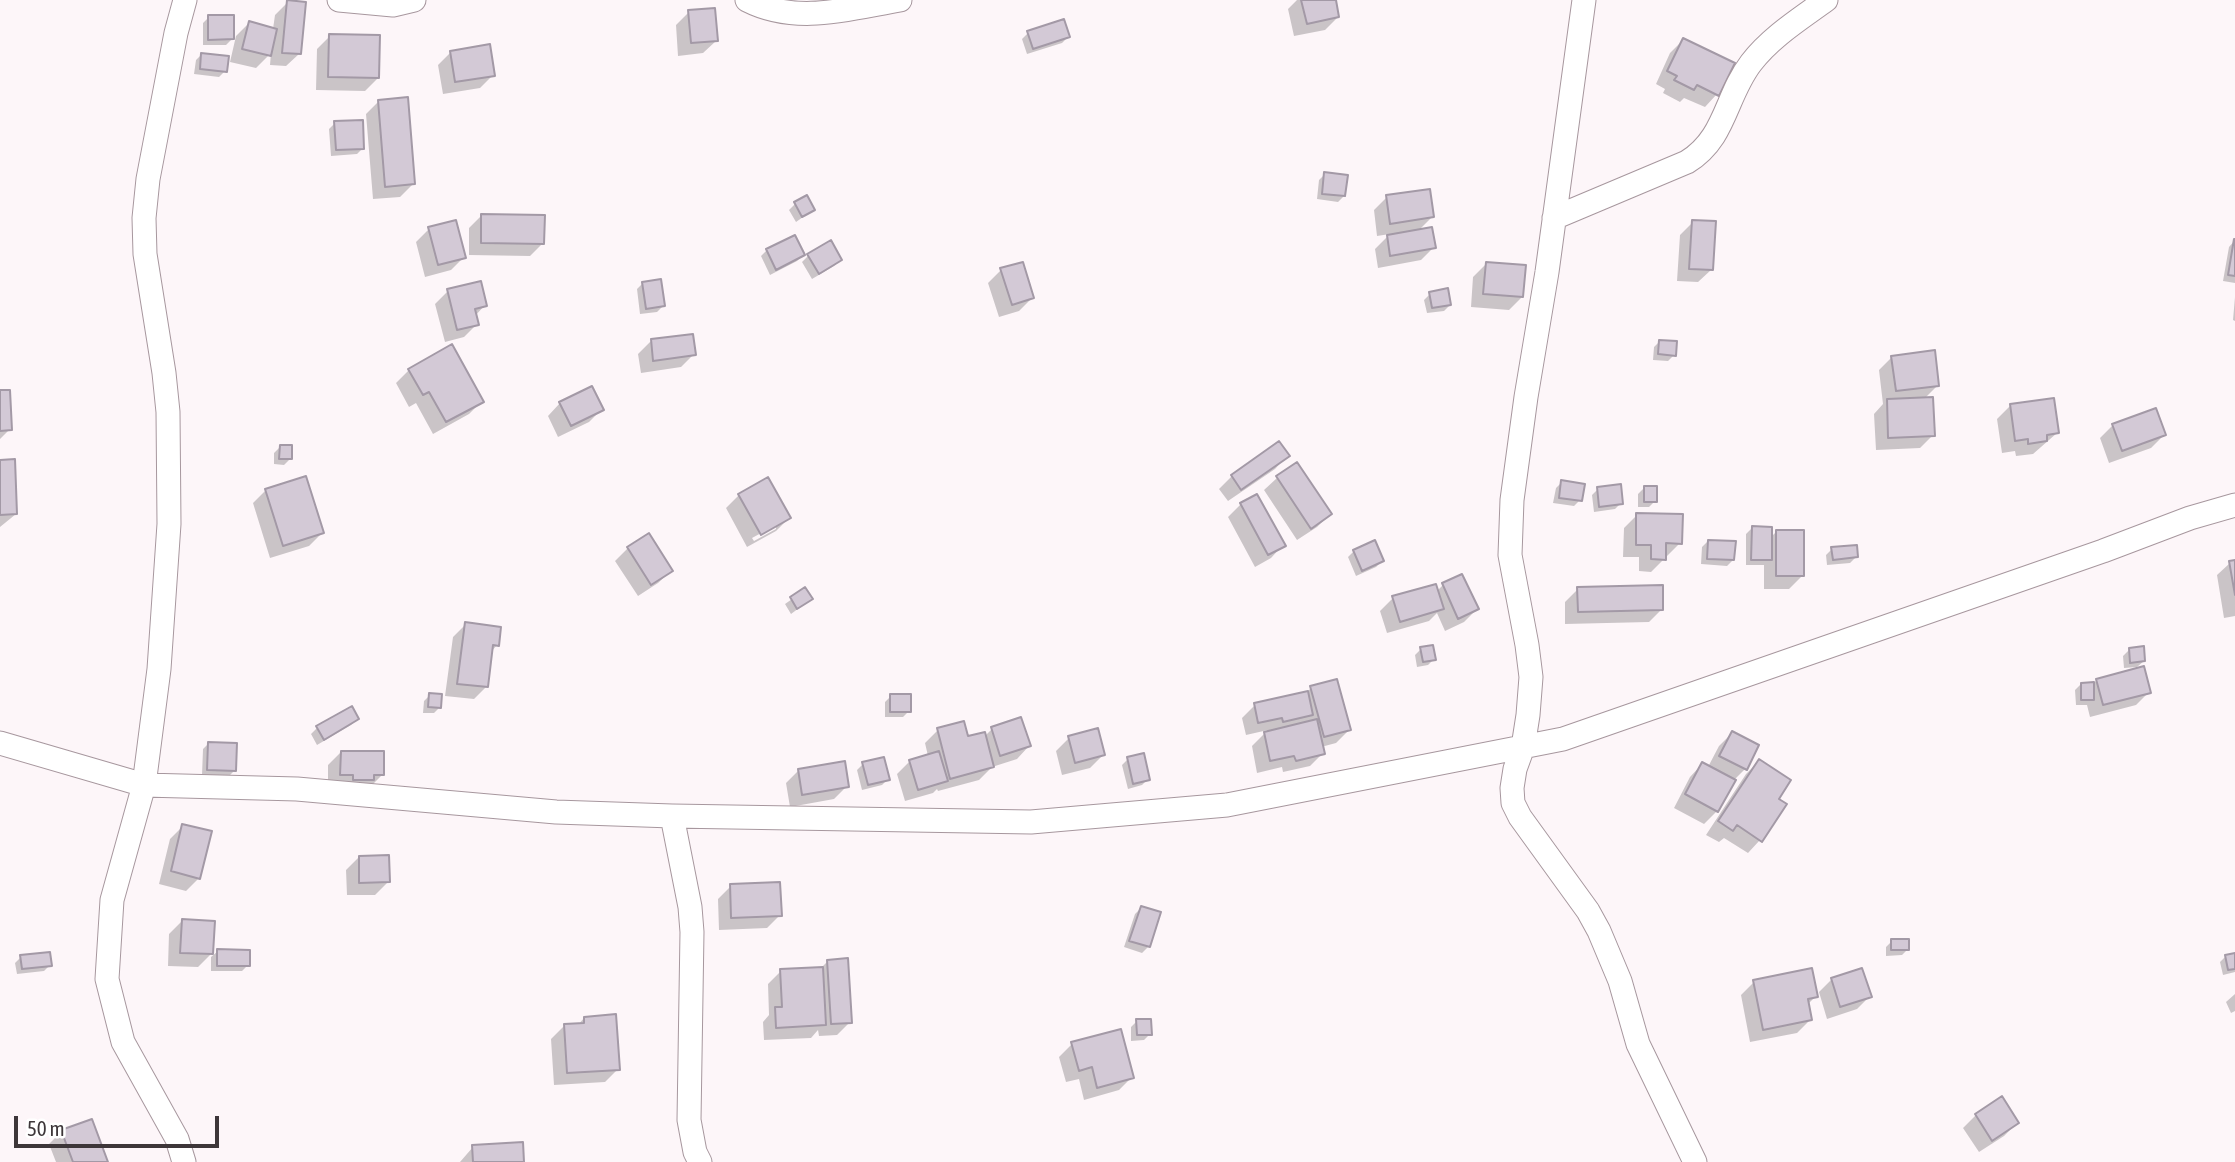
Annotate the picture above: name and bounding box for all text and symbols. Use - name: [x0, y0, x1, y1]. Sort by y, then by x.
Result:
- scale bar: [18, 1102, 222, 1146]
- text: 50 m: [27, 1116, 65, 1140]

